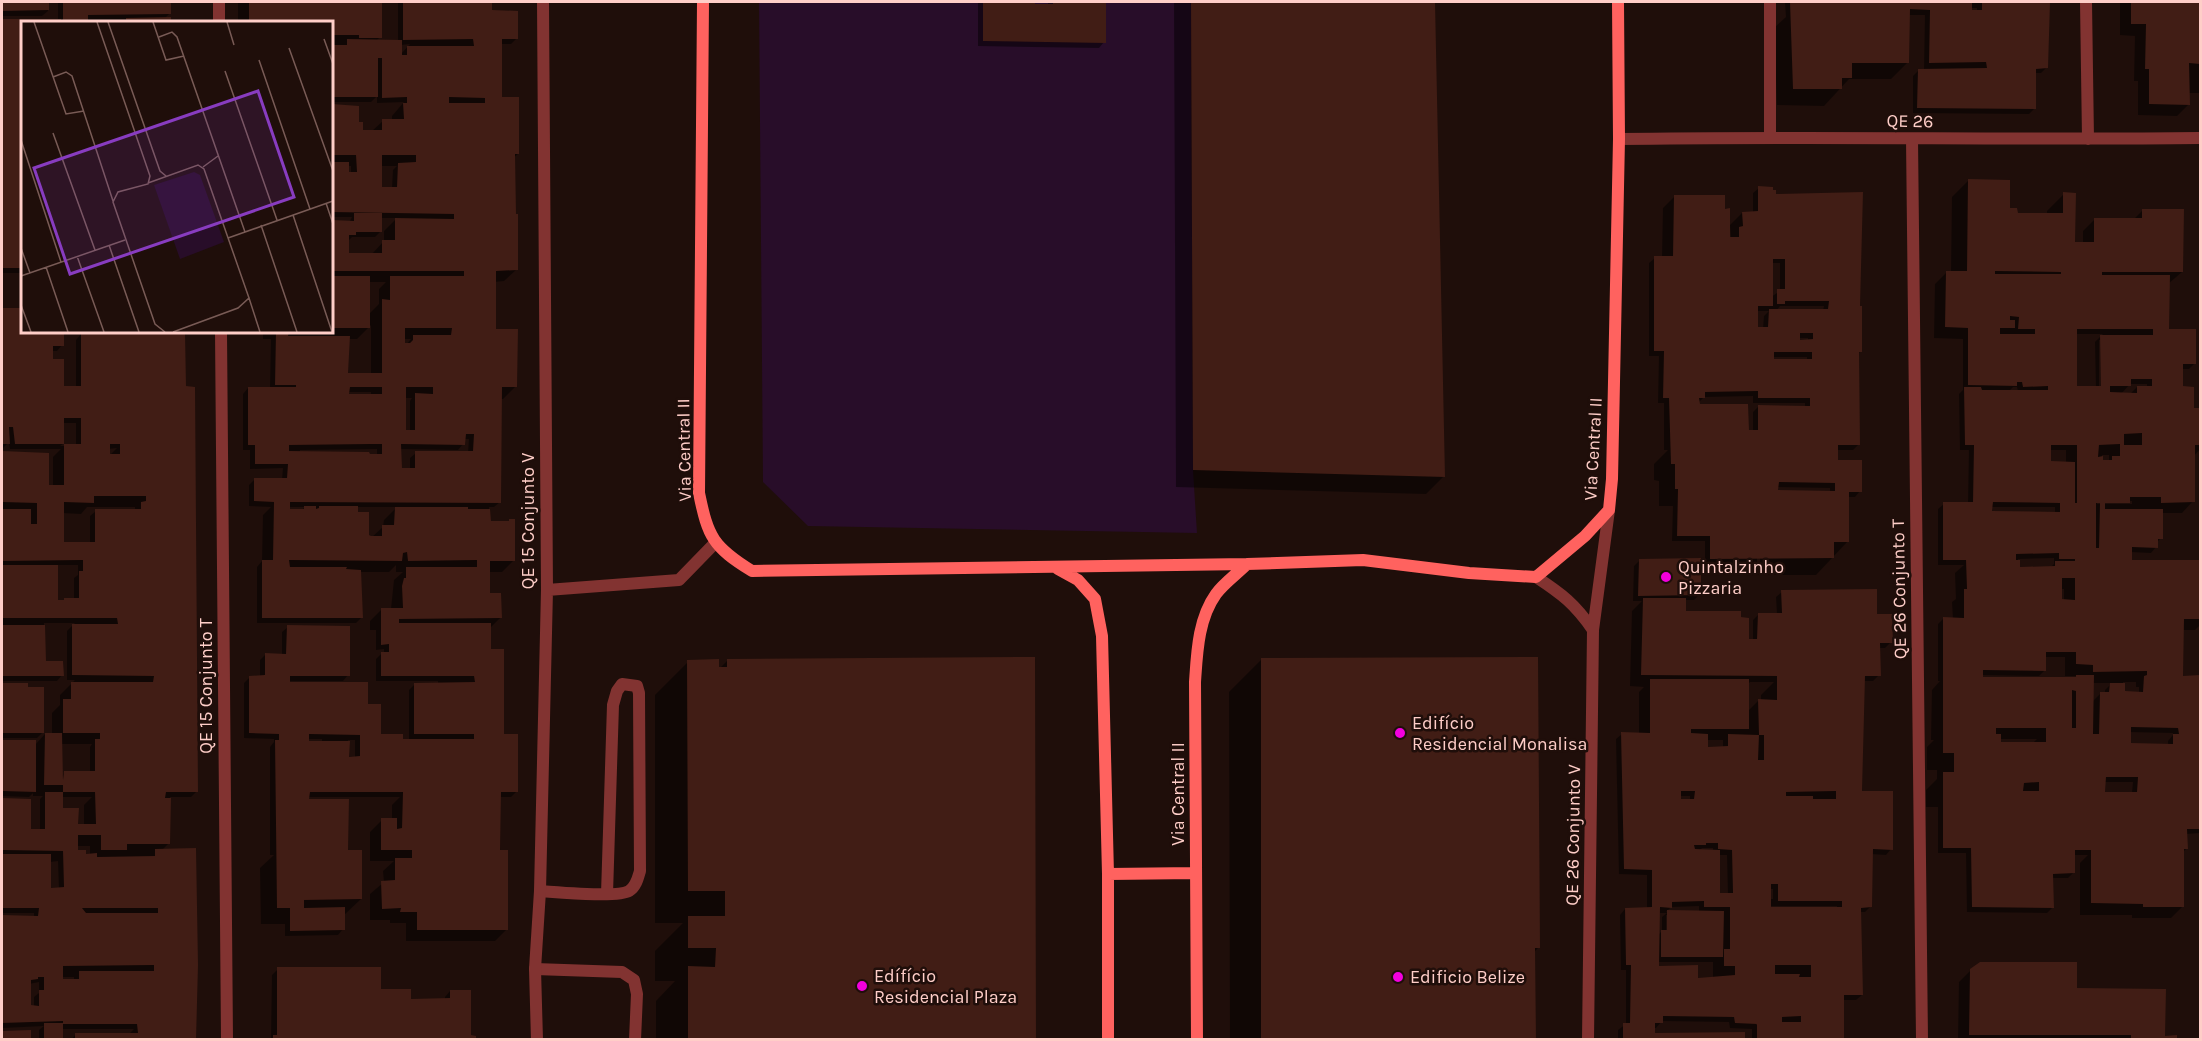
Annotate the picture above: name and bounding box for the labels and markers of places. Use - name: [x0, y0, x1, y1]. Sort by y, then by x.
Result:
- place label: Quintalzinho Pizzaria: [1678, 556, 1784, 599]
- marker: Quintalzinho Pizzaria: [1659, 570, 1673, 584]
- place label: Edifício Residencial Monalisa: [1412, 712, 1587, 755]
- marker: Edifício Residencial Monalisa: [1393, 726, 1407, 740]
- place label: Edífício Residencial Plaza: [874, 965, 1017, 1008]
- place label: Edificio Belize: [1410, 966, 1525, 988]
- marker: Edificio Belize: [1391, 970, 1405, 984]
- marker: Edífício Residencial Plaza: [855, 979, 869, 993]

